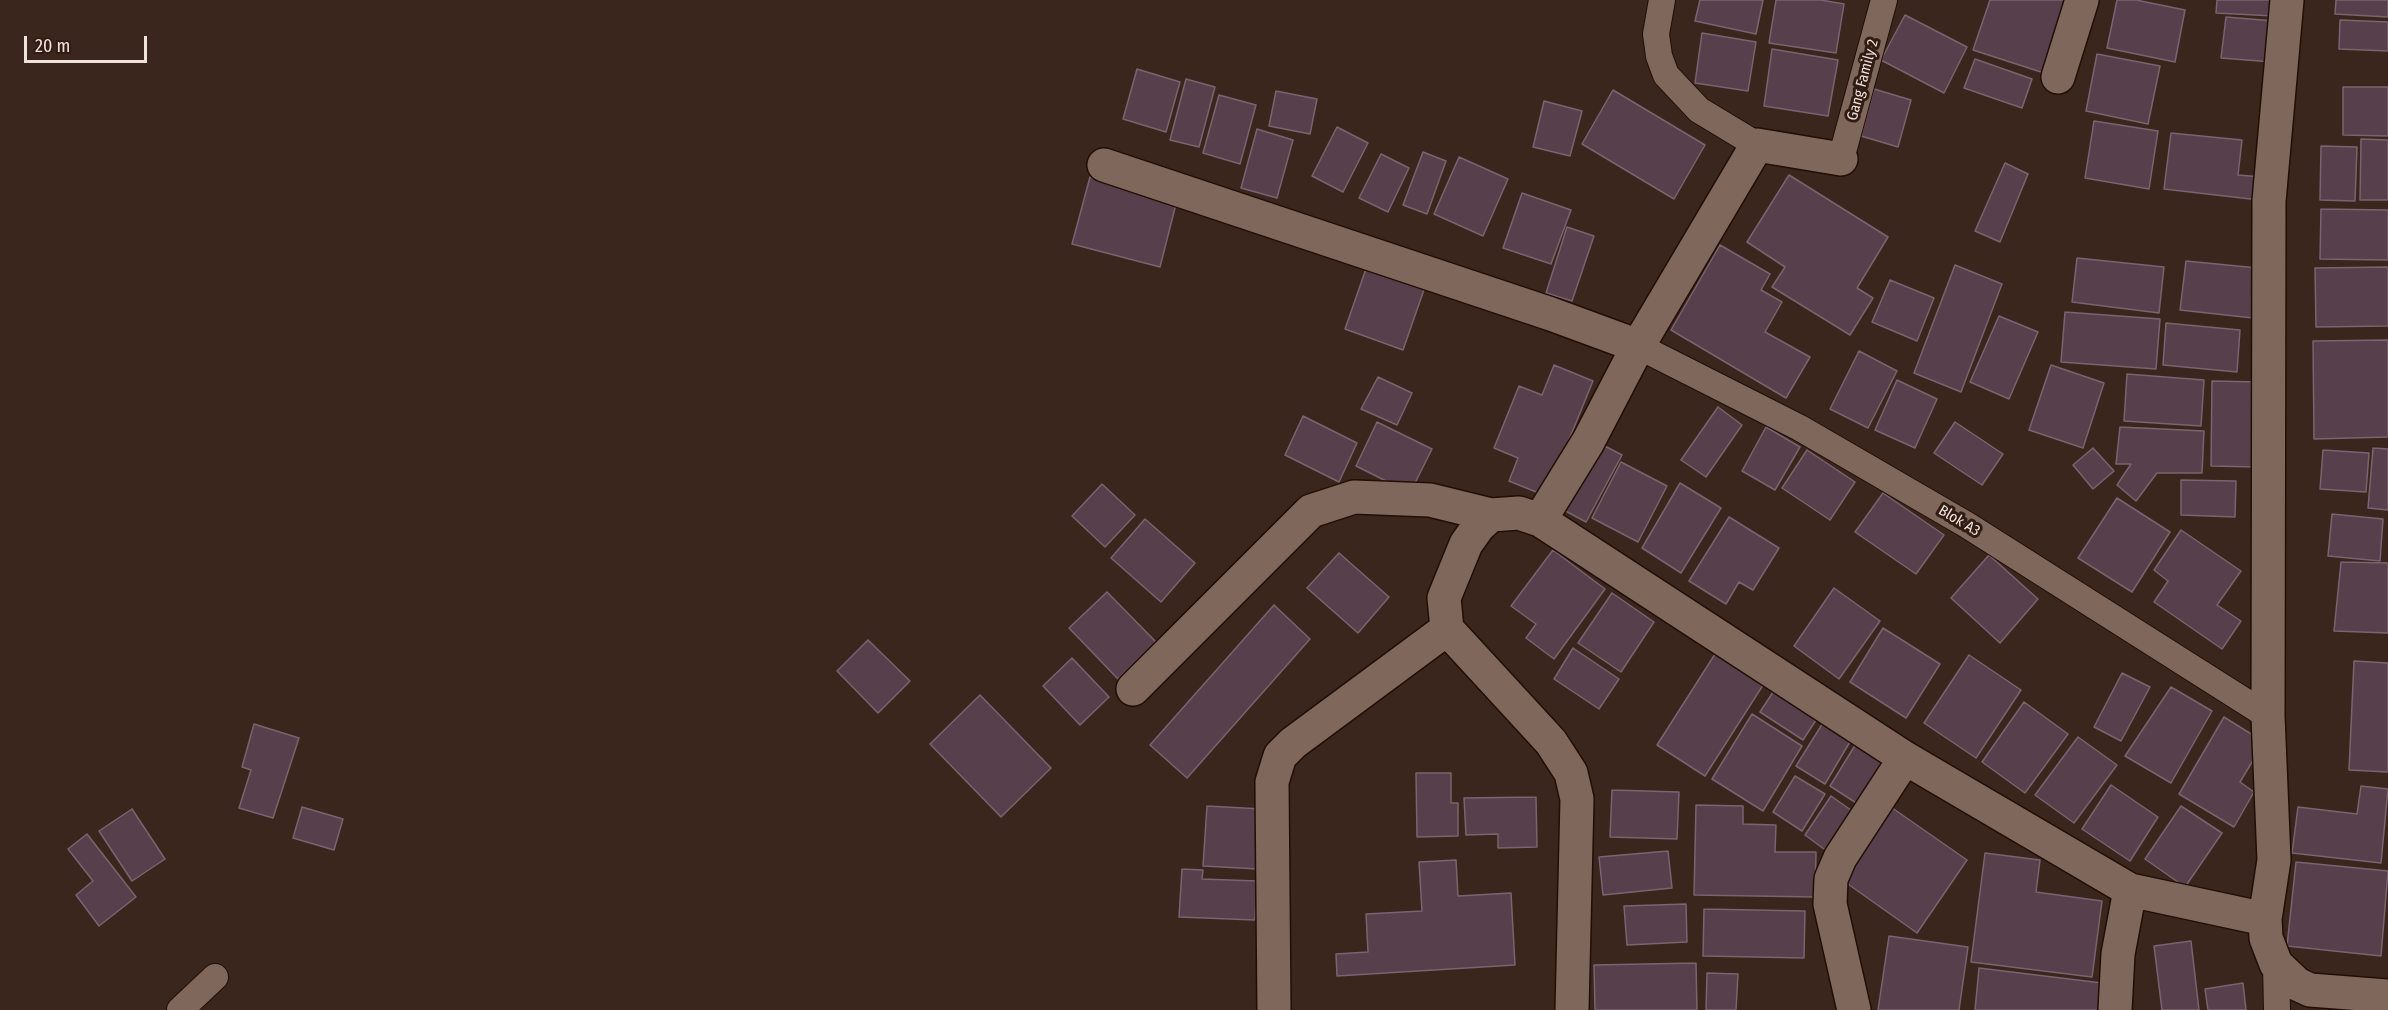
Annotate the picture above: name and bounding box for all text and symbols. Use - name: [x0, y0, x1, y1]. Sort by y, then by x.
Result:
- scale bar: [27, 24, 150, 62]
- text: 20 m: [35, 35, 70, 57]
- street label: Gang Family 2: [1844, 37, 1882, 123]
- street label: Blok A3: [1935, 502, 1983, 540]

